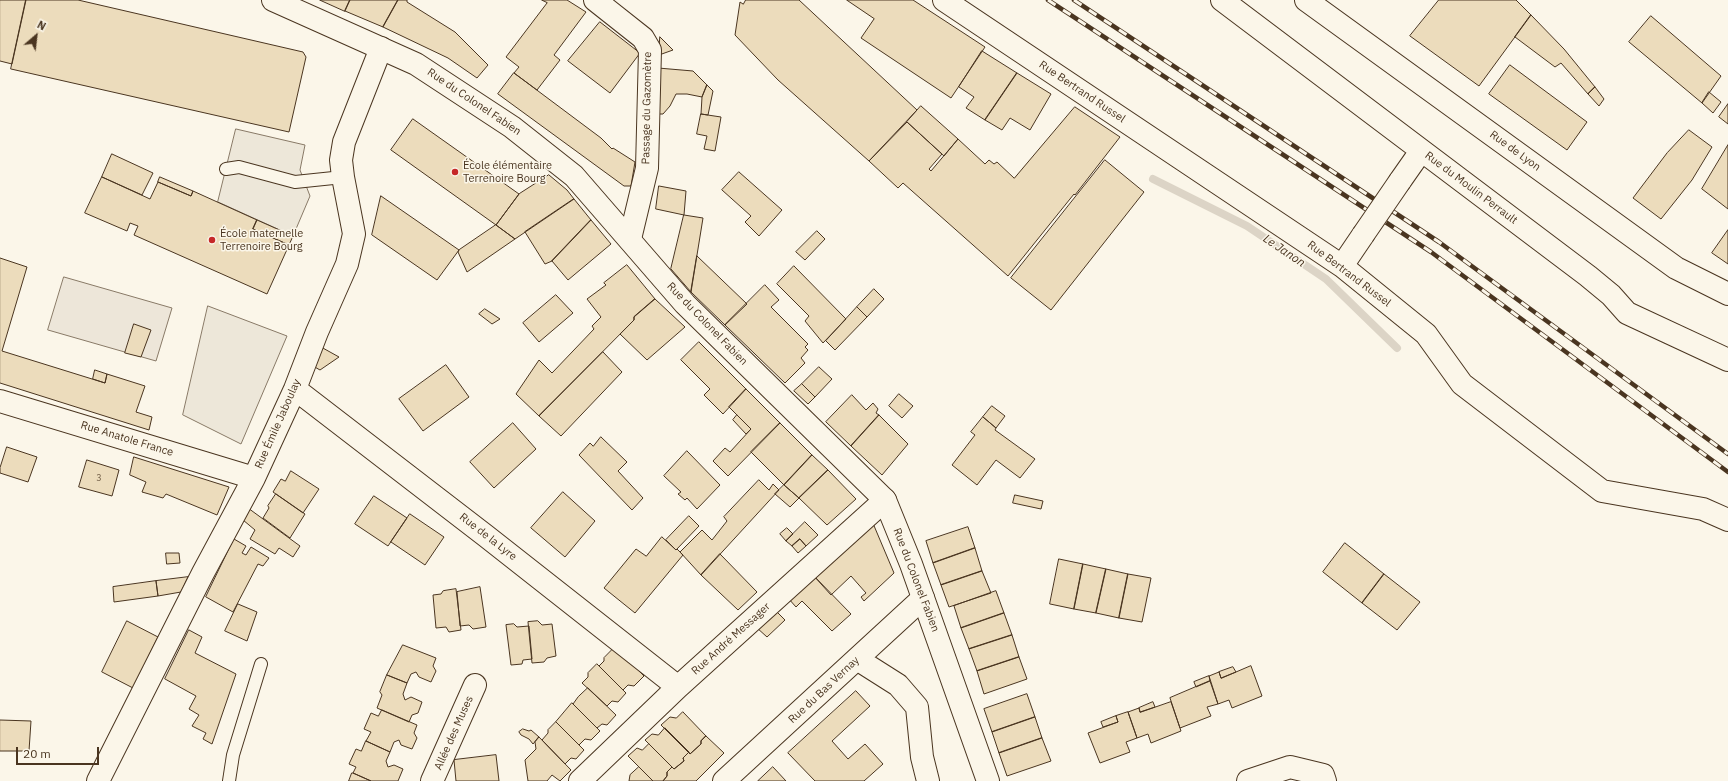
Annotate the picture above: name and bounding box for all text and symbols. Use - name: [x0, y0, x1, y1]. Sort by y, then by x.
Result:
- north arrow: [16, 16, 56, 56]
- text: N: [35, 17, 48, 33]
- street label: Passage du Gazomètre: [639, 52, 655, 164]
- street label: Rue Bertrand Russel: [1036, 58, 1128, 126]
- street label: Rue du Colonel Fabien: [425, 66, 523, 138]
- street label: Rue de Lyon: [1487, 128, 1543, 174]
- street label: Rue du Moulin Perrault: [1422, 149, 1520, 227]
- place label: École élémentaire Terrenoire Bourg: [463, 159, 552, 185]
- marker: École élémentaire Terrenoire Bourg: [450, 167, 460, 177]
- place label: École maternelle Terrenoire Bourg: [220, 227, 303, 253]
- water label: Le Janon: [1260, 232, 1308, 270]
- marker: École maternelle Terrenoire Bourg: [207, 235, 217, 245]
- street label: Rue Bertrand Russel: [1305, 238, 1393, 310]
- street label: Rue du Colonel Fabien: [664, 280, 750, 368]
- street label: Rue Émile Jaboulay: [252, 377, 304, 471]
- street label: Rue Anatole France: [79, 419, 175, 459]
- house number: 3: [96, 473, 102, 483]
- street label: Rue de la Lyre: [457, 511, 519, 563]
- street label: Rue du Colonel Fabien: [890, 526, 942, 634]
- street label: Rue André Messager: [689, 600, 773, 678]
- street label: Rue du Bas Vernay: [786, 654, 862, 726]
- street label: Allée des Muses: [432, 694, 476, 772]
- scale bar: [18, 739, 101, 765]
- text: 20 m: [23, 746, 51, 761]

